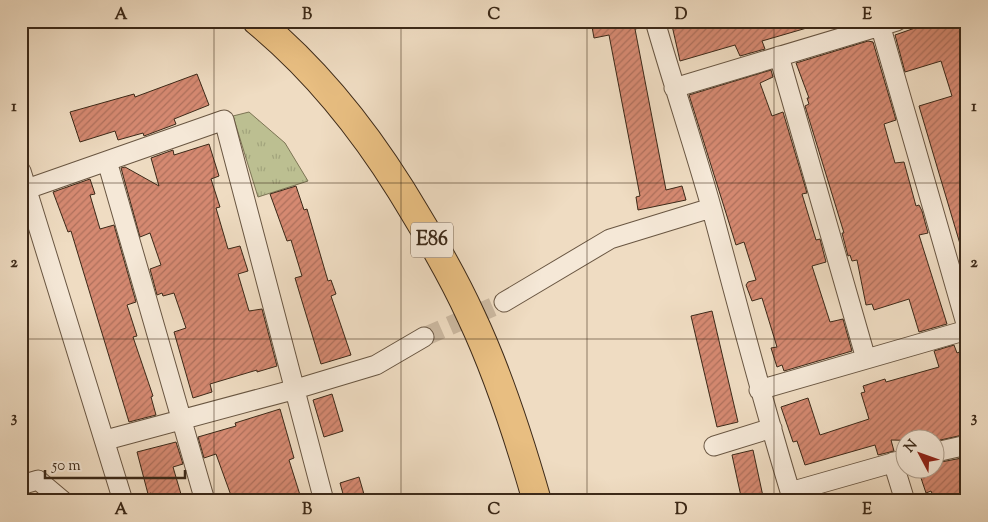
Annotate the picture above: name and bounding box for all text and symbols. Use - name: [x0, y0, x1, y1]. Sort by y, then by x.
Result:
- text: A: [115, 4, 128, 27]
- text: B: [302, 4, 312, 27]
- text: C: [488, 4, 501, 27]
- text: D: [675, 4, 688, 27]
- text: E: [862, 4, 872, 27]
- text: 1: [11, 96, 17, 119]
- text: 1: [971, 96, 977, 119]
- road number: E86: [411, 222, 453, 258]
- text: 2: [10, 252, 18, 275]
- text: 2: [970, 252, 978, 275]
- text: 3: [11, 407, 18, 430]
- text: 3: [971, 407, 978, 430]
- north arrow: [896, 430, 946, 480]
- text: N: [900, 436, 923, 458]
- scale bar: [45, 447, 185, 479]
- text: 50 m: [51, 456, 81, 477]
- text: A: [115, 499, 128, 522]
- text: B: [302, 499, 312, 522]
- text: C: [488, 499, 501, 522]
- text: D: [675, 499, 688, 522]
- text: E: [862, 499, 872, 522]

